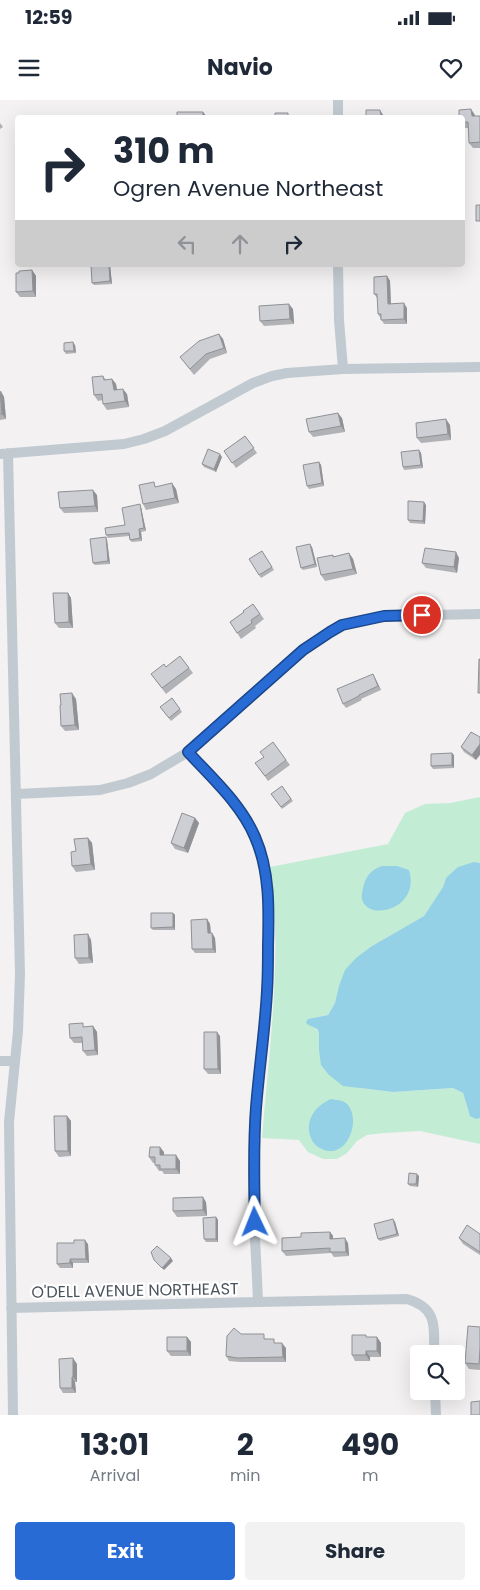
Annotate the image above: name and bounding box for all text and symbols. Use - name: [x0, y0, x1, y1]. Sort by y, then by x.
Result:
- text: 12:59: [25, 4, 72, 31]
- text: Navio: [207, 52, 273, 83]
- icon: menu: [15, 54, 43, 82]
- icon: heart: [437, 54, 465, 82]
- text: 310 m: [113, 126, 215, 175]
- icon: right: [30, 135, 95, 200]
- text: Ogren Avenue Northeast: [113, 173, 383, 204]
- icon: left: [173, 230, 201, 258]
- icon: ahead: [226, 230, 254, 258]
- icon: right: [279, 230, 307, 258]
- pin: [401, 594, 443, 636]
- icon: arrive: [408, 601, 436, 629]
- position arrow: [228, 1195, 280, 1247]
- street label: O'DELL AVENUE NORTHEAST: [31, 1277, 239, 1304]
- map controls: [410, 1345, 465, 1400]
- button: search: [410, 1345, 465, 1400]
- text: 13:01: [81, 1423, 149, 1466]
- text: 2: [237, 1423, 254, 1466]
- text: 490: [341, 1423, 399, 1466]
- text: Arrival: [90, 1464, 140, 1487]
- text: min: [230, 1464, 261, 1487]
- text: m: [362, 1464, 379, 1487]
- button: Exit: [15, 1522, 235, 1580]
- button: Share: [245, 1522, 465, 1580]

